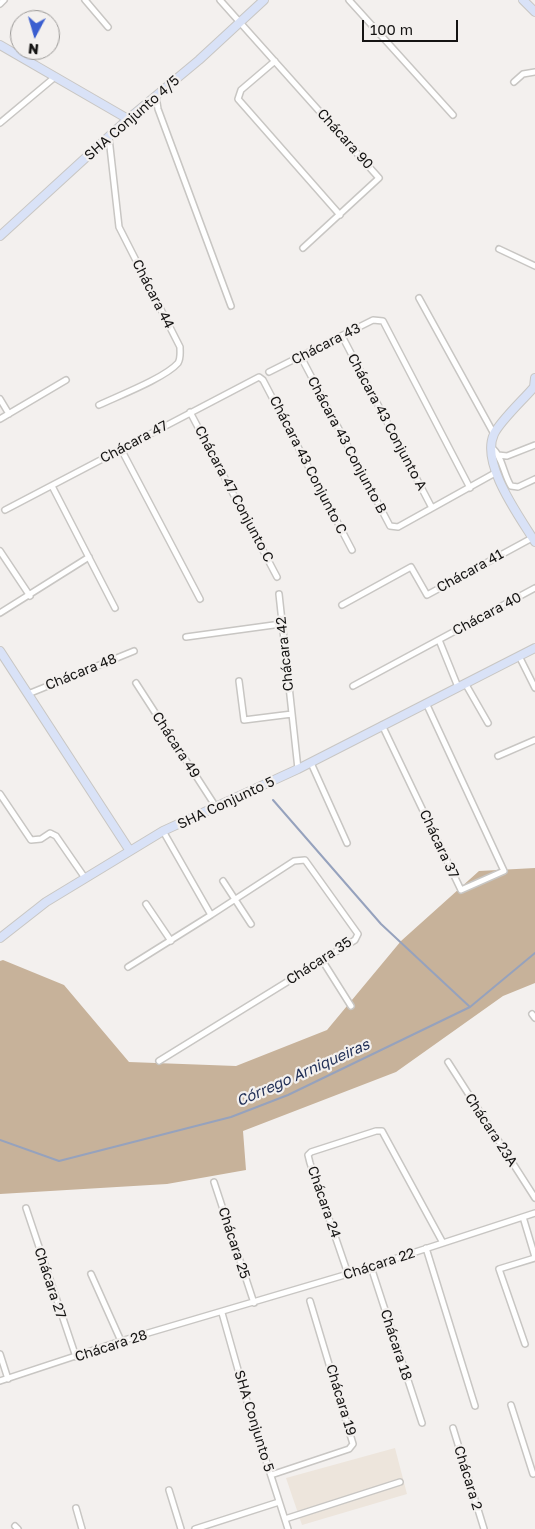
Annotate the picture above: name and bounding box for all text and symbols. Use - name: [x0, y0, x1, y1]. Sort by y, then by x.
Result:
- north arrow: [10, 10, 60, 60]
- scale bar: [365, 10, 461, 42]
- text: 100 m: [370, 20, 413, 38]
- text: N: [27, 40, 40, 58]
- street label: SHA Conjunto 4/5: [81, 72, 183, 164]
- street label: Chácara 90: [314, 105, 376, 173]
- street label: Chácara 44: [128, 257, 178, 331]
- street label: Chácara 43: [289, 319, 363, 369]
- street label: Chácara 43 Conjunto A: [344, 351, 430, 493]
- street label: Chácara 43 Conjunto B: [304, 374, 390, 516]
- street label: Chácara 43 Conjunto C: [266, 393, 350, 537]
- street label: Chácara 47: [97, 417, 171, 467]
- street label: Chácara 47 Conjunto C: [191, 423, 277, 565]
- street label: Chácara 41: [434, 546, 506, 596]
- street label: Chácara 40: [450, 589, 524, 639]
- street label: Chácara 42: [273, 616, 297, 692]
- street label: Chácara 48: [43, 650, 119, 694]
- street label: Chácara 49: [148, 709, 204, 781]
- street label: SHA Conjunto 5: [175, 773, 277, 833]
- street label: Chácara 37: [416, 807, 462, 881]
- street label: Chácara 35: [283, 934, 355, 988]
- water label: Córrego Arniqueiras: [234, 1036, 372, 1110]
- street label: Chácara 23A: [461, 1090, 521, 1170]
- street label: Chácara 24: [304, 1164, 344, 1240]
- street label: Chácara 25: [214, 1205, 254, 1281]
- street label: Chácara 22: [341, 1244, 417, 1284]
- street label: Chácara 27: [31, 1245, 69, 1321]
- street label: Chácara 18: [377, 1307, 415, 1383]
- street label: Chácara 28: [73, 1326, 149, 1366]
- street label: Chácara 19: [322, 1362, 360, 1438]
- street label: SHA Conjunto 5: [231, 1368, 277, 1474]
- street label: Chácara 2: [450, 1444, 486, 1512]

